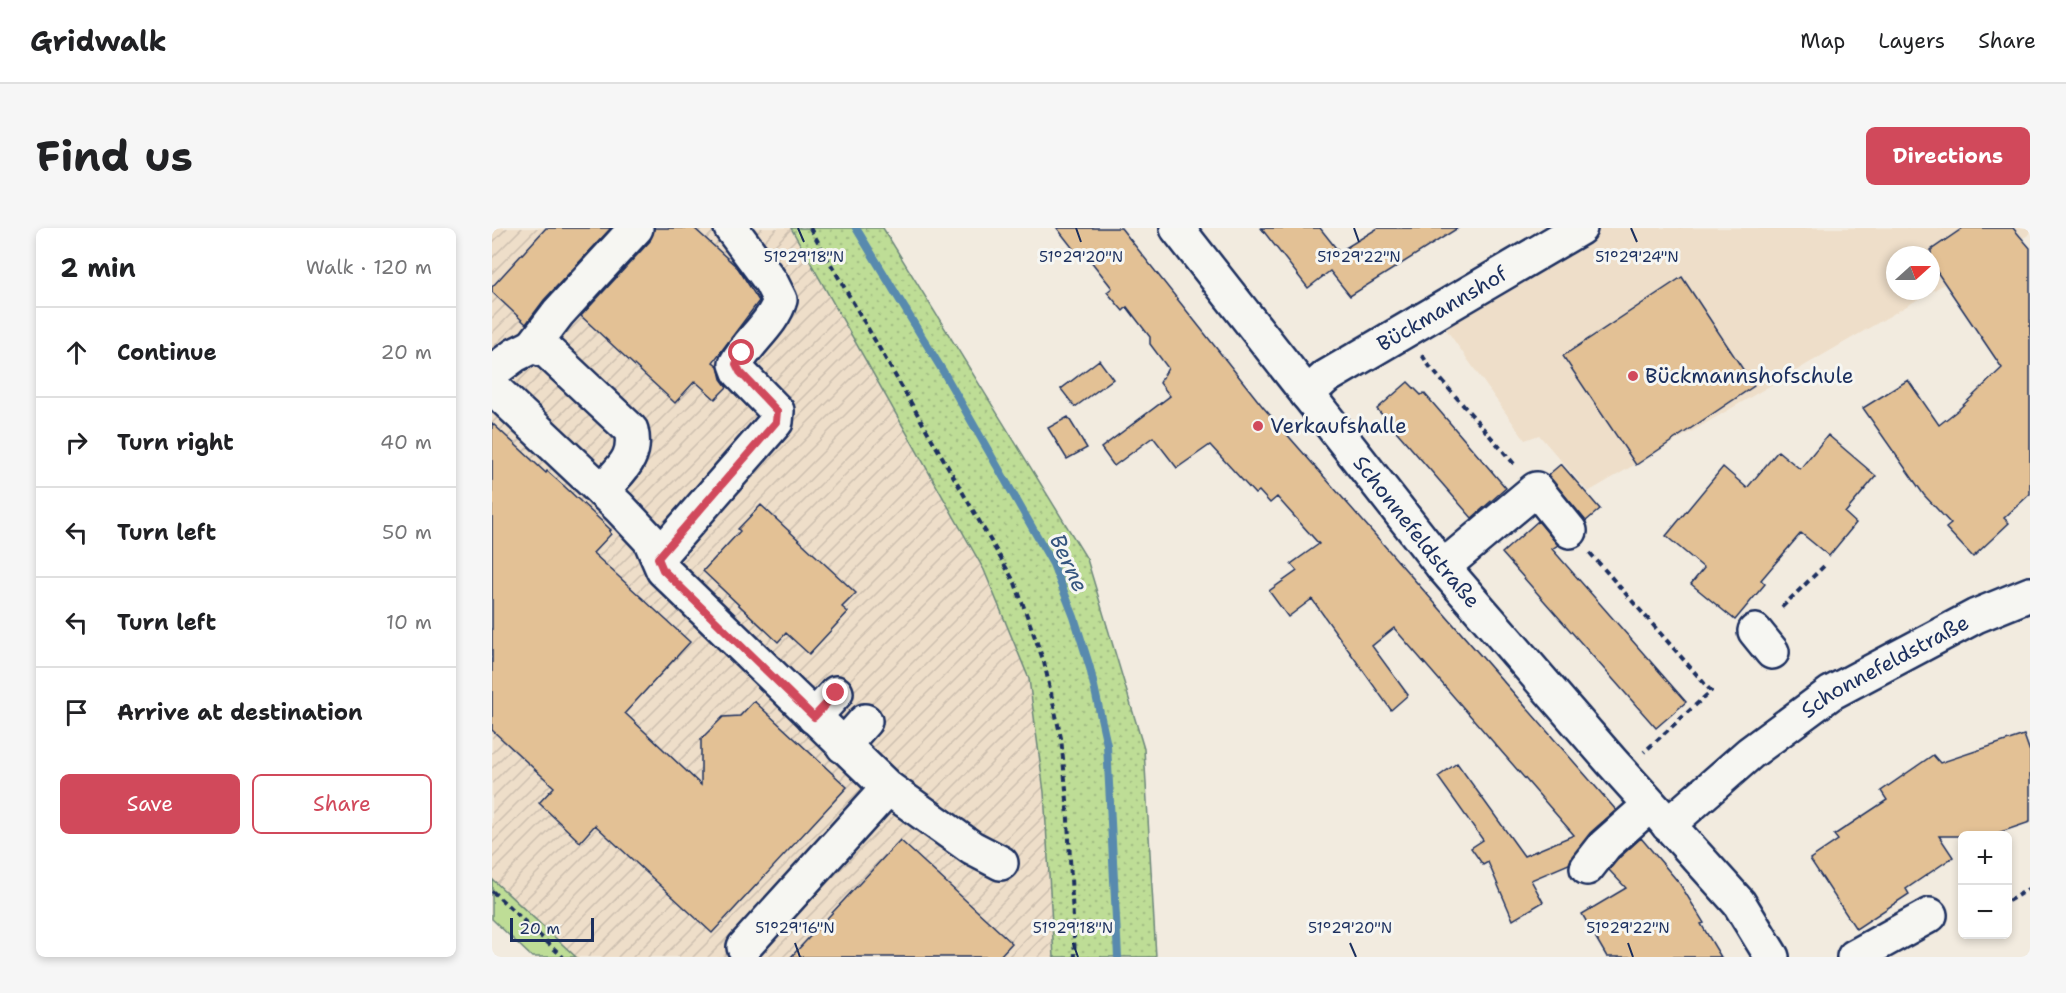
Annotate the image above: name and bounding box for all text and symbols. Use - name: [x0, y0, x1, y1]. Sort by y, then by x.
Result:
- text: Gridwalk: [30, 22, 167, 60]
- text: Map: [1800, 27, 1845, 55]
- text: Layers: [1878, 27, 1945, 55]
- text: Share: [1978, 27, 2036, 55]
- button: Directions: [1866, 127, 2030, 185]
- text: Find us: [36, 128, 193, 184]
- north arrow: [1886, 246, 1940, 300]
- text: 51°29'18"N: [764, 247, 844, 267]
- text: 51°29'20"N: [1039, 247, 1123, 267]
- text: 51°29'22"N: [1317, 247, 1401, 267]
- text: 51°29'24"N: [1595, 247, 1679, 267]
- text: 2 min: [60, 250, 136, 285]
- text: Walk · 120 m: [306, 254, 432, 280]
- street label: Bückmannshof: [1372, 260, 1512, 358]
- icon: ahead: [60, 336, 93, 369]
- text: Continue: [117, 338, 217, 367]
- text: 20 m: [381, 339, 432, 365]
- route start: [728, 339, 754, 365]
- place label: Bückmannshofschule: [1645, 362, 1854, 390]
- marker: Bückmannshofschule: [1626, 369, 1640, 383]
- place label: Verkaufshalle: [1270, 412, 1407, 440]
- marker: Verkaufshalle: [1251, 419, 1265, 433]
- icon: right: [60, 426, 93, 459]
- text: Turn right: [117, 428, 234, 457]
- text: 40 m: [380, 429, 432, 455]
- street label: Schonnefeldstraße: [1347, 450, 1486, 614]
- icon: left: [60, 516, 93, 549]
- text: Turn left: [117, 518, 216, 547]
- text: 50 m: [382, 519, 432, 545]
- water label: Berne: [1043, 529, 1095, 597]
- icon: left: [60, 606, 93, 639]
- text: Turn left: [117, 608, 216, 637]
- street label: Schonnefeldstraße: [1795, 608, 1974, 725]
- text: 10 m: [386, 609, 432, 635]
- route end: [822, 679, 848, 705]
- icon: arrive: [60, 696, 93, 729]
- text: Arrive at destination: [117, 698, 363, 727]
- button: Save: [60, 774, 240, 834]
- button: Share: [252, 774, 432, 834]
- map controls: [1958, 831, 2012, 939]
- button: +: [1958, 831, 2012, 885]
- button: −: [1958, 885, 2012, 939]
- scale bar: [510, 915, 594, 942]
- text: 20 m: [519, 918, 560, 939]
- text: 51°29'16"N: [755, 918, 835, 938]
- text: 51°29'18"N: [1033, 918, 1113, 938]
- text: 51°29'20"N: [1308, 918, 1392, 938]
- text: 51°29'22"N: [1586, 918, 1670, 938]

